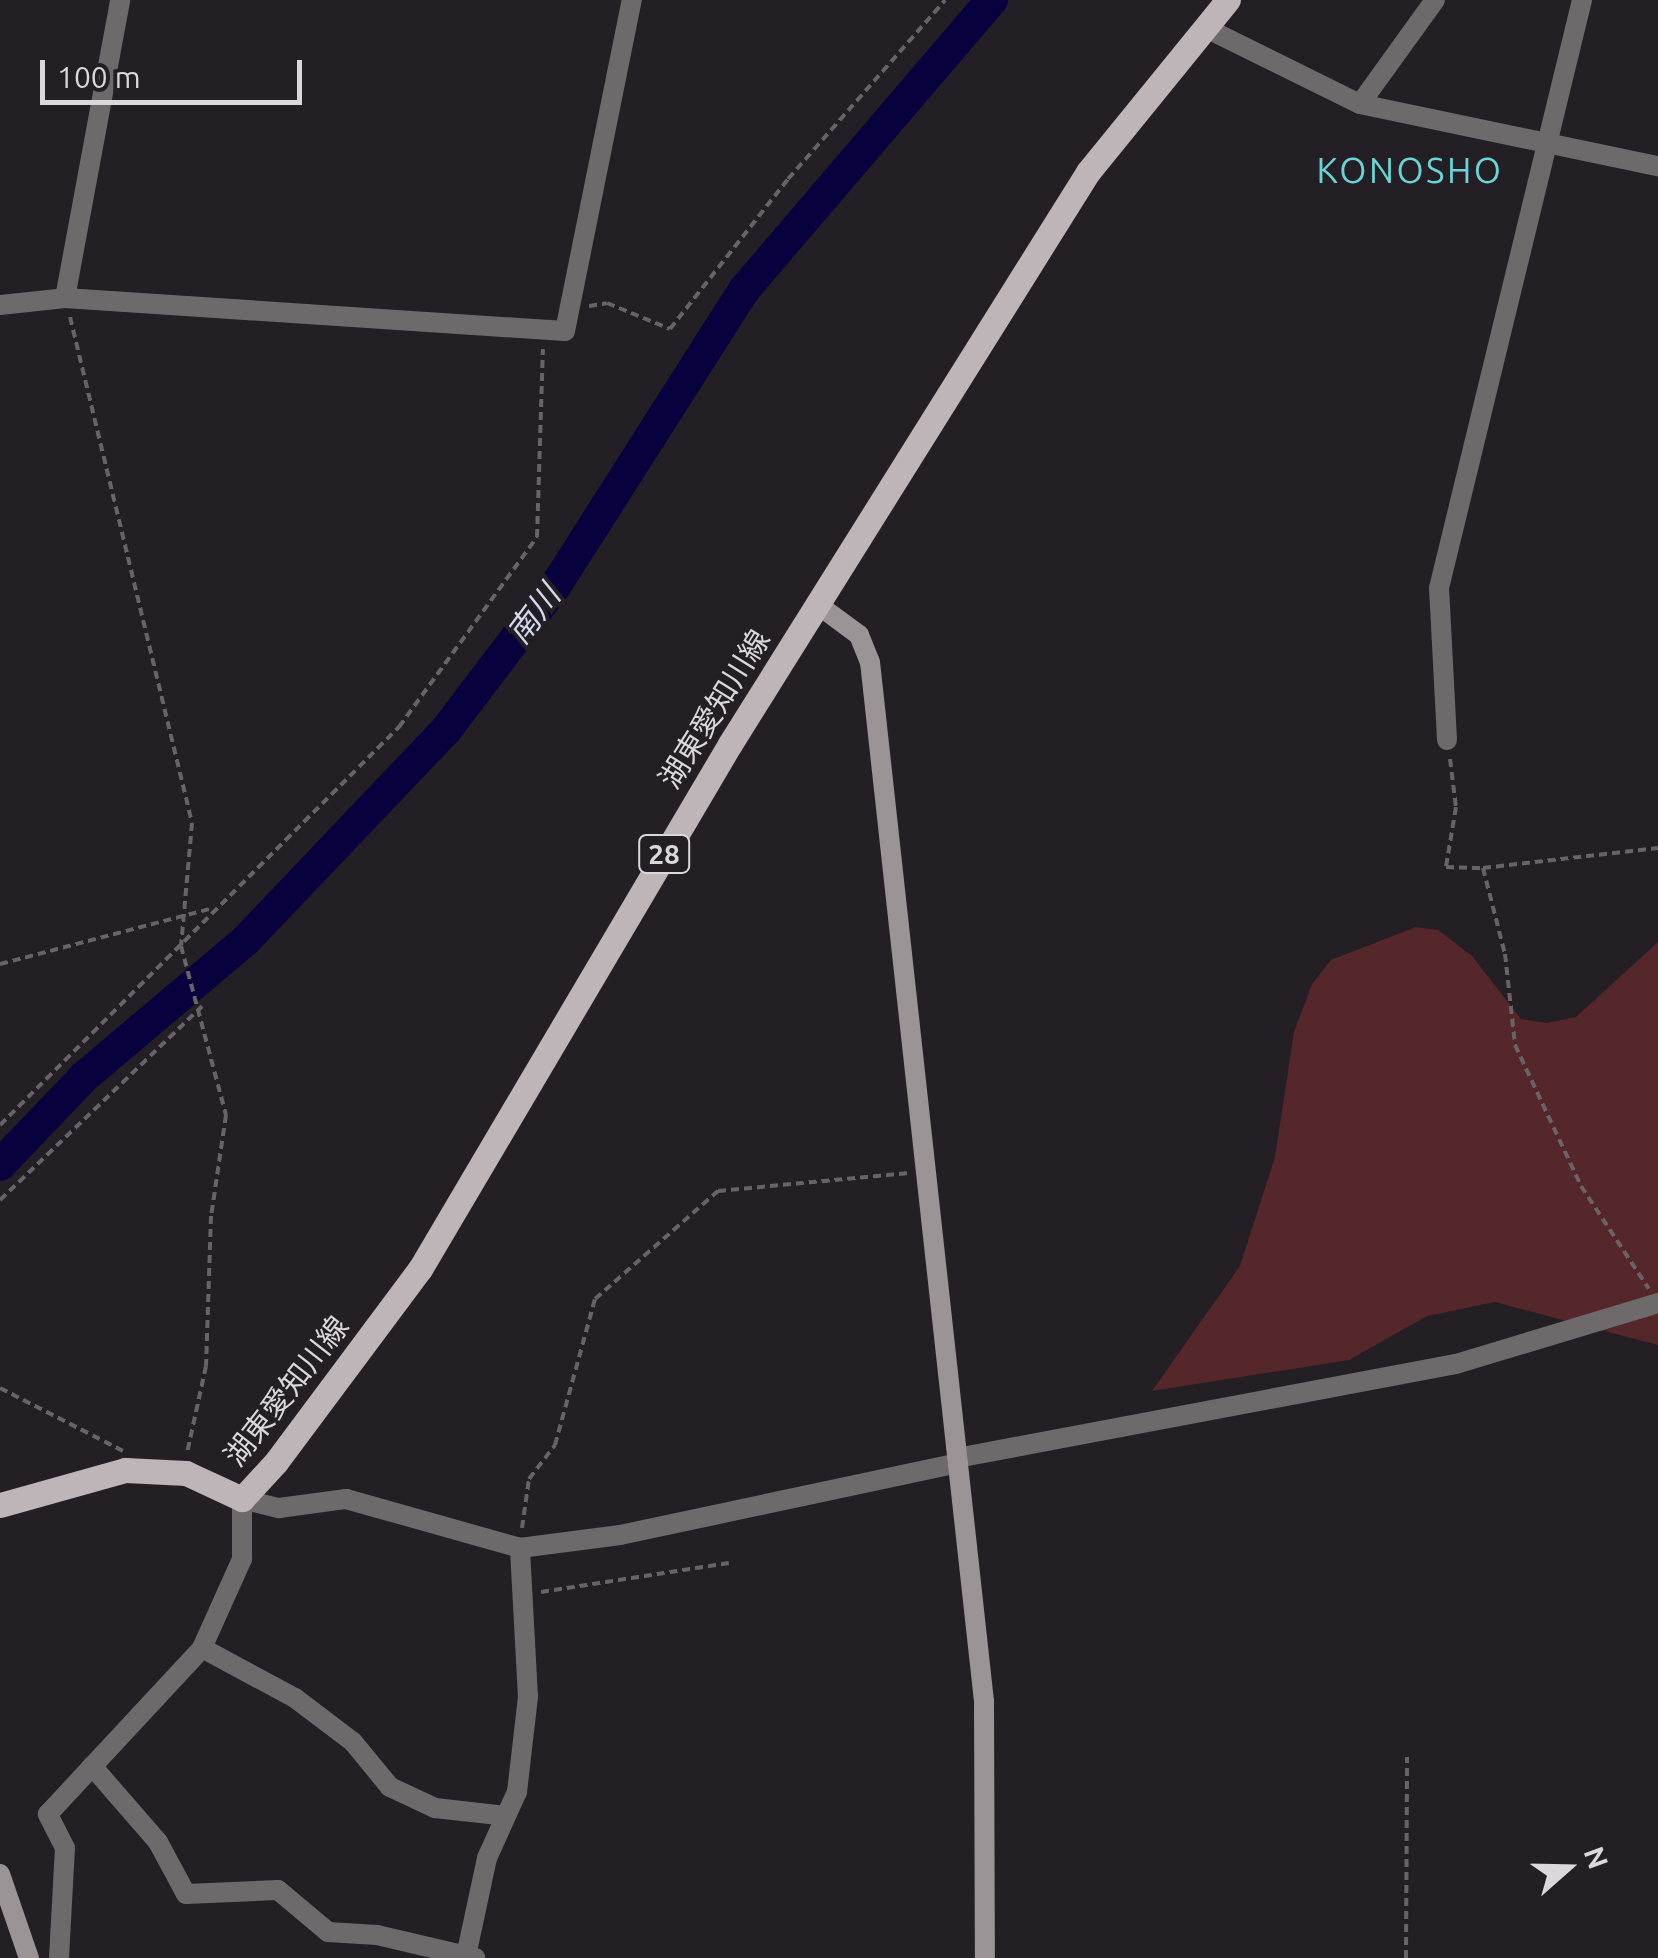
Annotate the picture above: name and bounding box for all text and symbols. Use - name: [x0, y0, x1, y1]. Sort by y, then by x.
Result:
- scale bar: [45, 40, 308, 102]
- text: 100 m: [57, 60, 141, 94]
- district label: KONOSHO: [1316, 149, 1504, 191]
- water label: 南川: [498, 577, 568, 651]
- street label: 湖東愛知川線: [651, 623, 777, 795]
- road number: 28: [636, 831, 692, 877]
- street label: 湖東愛知川線: [216, 1309, 356, 1473]
- north arrow: [1518, 1818, 1618, 1918]
- text: N: [1579, 1842, 1615, 1873]

